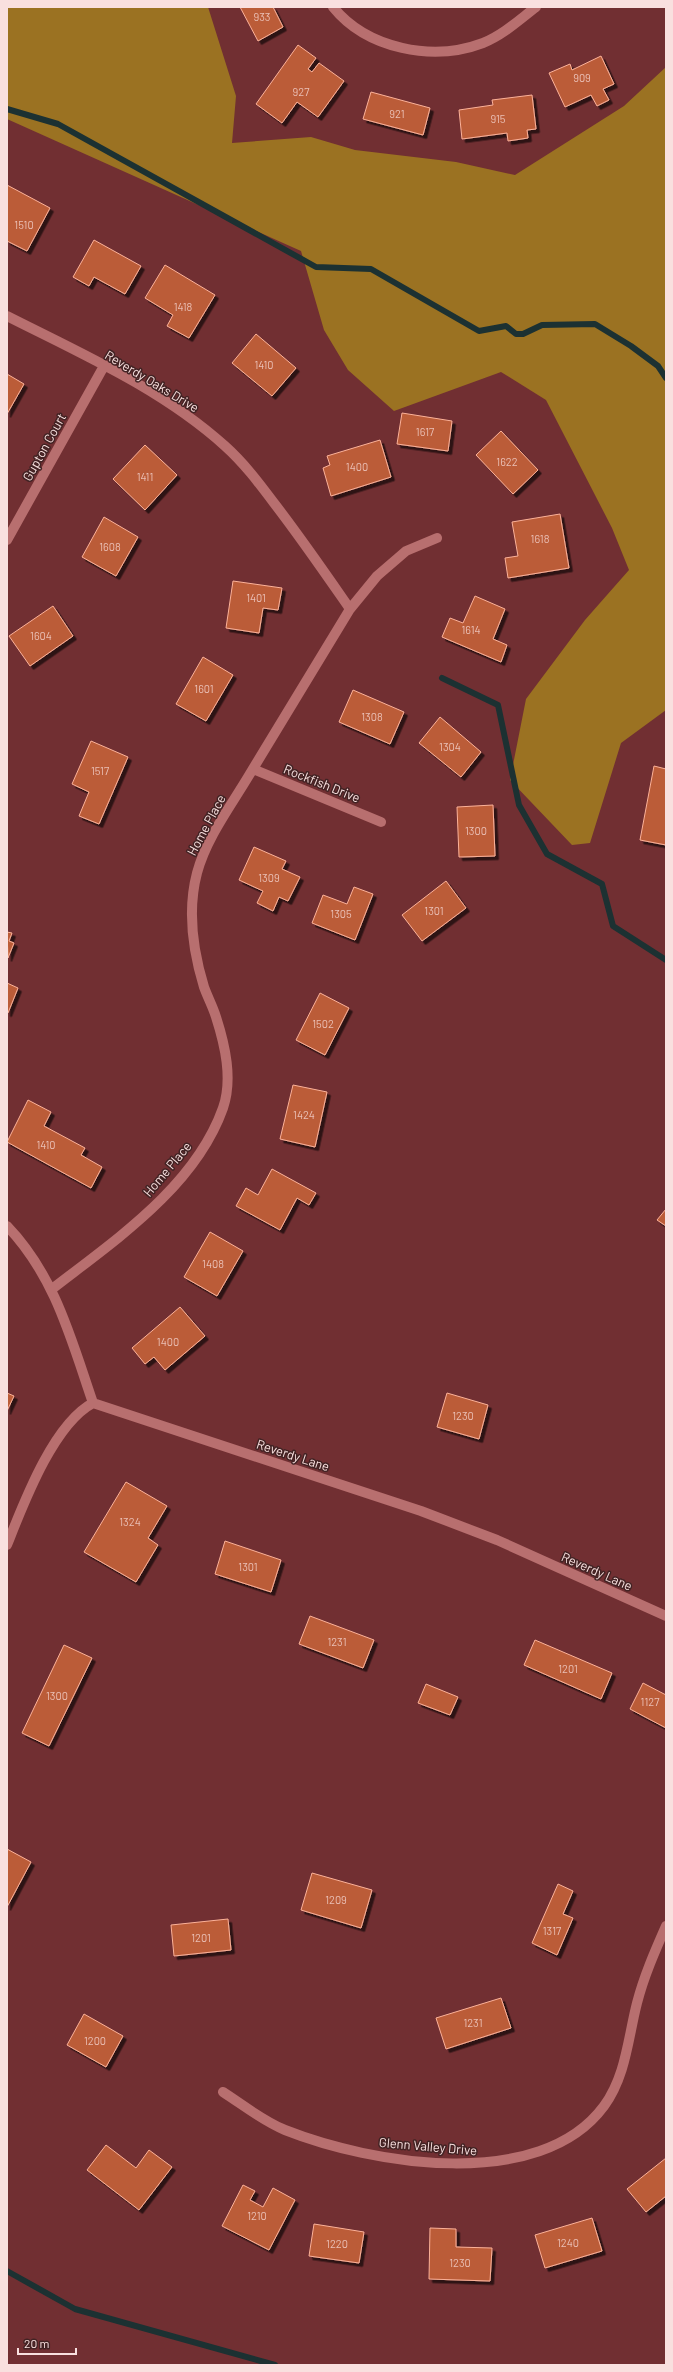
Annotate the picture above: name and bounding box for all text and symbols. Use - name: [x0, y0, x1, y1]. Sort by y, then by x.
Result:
- house number: 933: [253, 10, 271, 23]
- house number: 909: [573, 71, 591, 84]
- house number: 927: [293, 85, 309, 98]
- house number: 921: [389, 107, 405, 120]
- house number: 915: [490, 112, 506, 125]
- house number: 1510: [14, 218, 34, 231]
- house number: 1418: [174, 300, 193, 313]
- street label: Reverdy Oaks Drive: [102, 347, 202, 415]
- house number: 1410: [255, 358, 273, 371]
- street label: Gupton Court: [19, 410, 69, 484]
- house number: 1617: [416, 425, 434, 438]
- house number: 1622: [496, 455, 518, 468]
- house number: 1400: [346, 460, 368, 473]
- house number: 1411: [137, 470, 153, 483]
- house number: 1618: [531, 532, 550, 545]
- house number: 1608: [99, 540, 121, 553]
- house number: 1401: [246, 591, 266, 604]
- house number: 1614: [461, 623, 481, 636]
- house number: 1604: [30, 629, 52, 642]
- house number: 1601: [194, 682, 214, 695]
- house number: 1308: [361, 710, 383, 723]
- house number: 1304: [439, 740, 461, 753]
- street label: Rockfish Drive: [281, 760, 363, 806]
- house number: 1517: [91, 764, 109, 777]
- street label: Home Place: [183, 792, 229, 858]
- house number: 1300: [465, 824, 487, 837]
- house number: 1309: [258, 871, 280, 884]
- house number: 1301: [424, 904, 444, 917]
- house number: 1305: [330, 907, 352, 920]
- house number: 1502: [312, 1017, 334, 1030]
- house number: 1424: [293, 1108, 315, 1121]
- house number: 1410: [37, 1138, 55, 1151]
- street label: Home Place: [139, 1138, 195, 1200]
- house number: 1408: [202, 1257, 224, 1270]
- house number: 1400: [157, 1335, 179, 1348]
- house number: 1230: [452, 1409, 474, 1422]
- street label: Reverdy Lane: [254, 1436, 332, 1474]
- house number: 1324: [119, 1515, 141, 1528]
- street label: Reverdy Lane: [559, 1548, 635, 1594]
- house number: 1301: [238, 1560, 258, 1573]
- house number: 1231: [327, 1635, 347, 1648]
- house number: 1201: [558, 1662, 578, 1675]
- house number: 1300: [46, 1689, 68, 1702]
- house number: 1127: [641, 1695, 659, 1708]
- house number: 1209: [325, 1893, 347, 1906]
- house number: 1317: [543, 1924, 561, 1937]
- house number: 1201: [191, 1931, 211, 1944]
- house number: 1231: [463, 2016, 483, 2029]
- house number: 1200: [84, 2034, 106, 2047]
- street label: Glenn Valley Drive: [378, 2134, 478, 2158]
- house number: 1210: [247, 2209, 267, 2222]
- house number: 1240: [557, 2236, 579, 2249]
- house number: 1220: [326, 2237, 348, 2250]
- house number: 1230: [449, 2256, 471, 2269]
- scale bar: [18, 2330, 76, 2356]
- text: 20 m: [24, 2336, 50, 2350]

